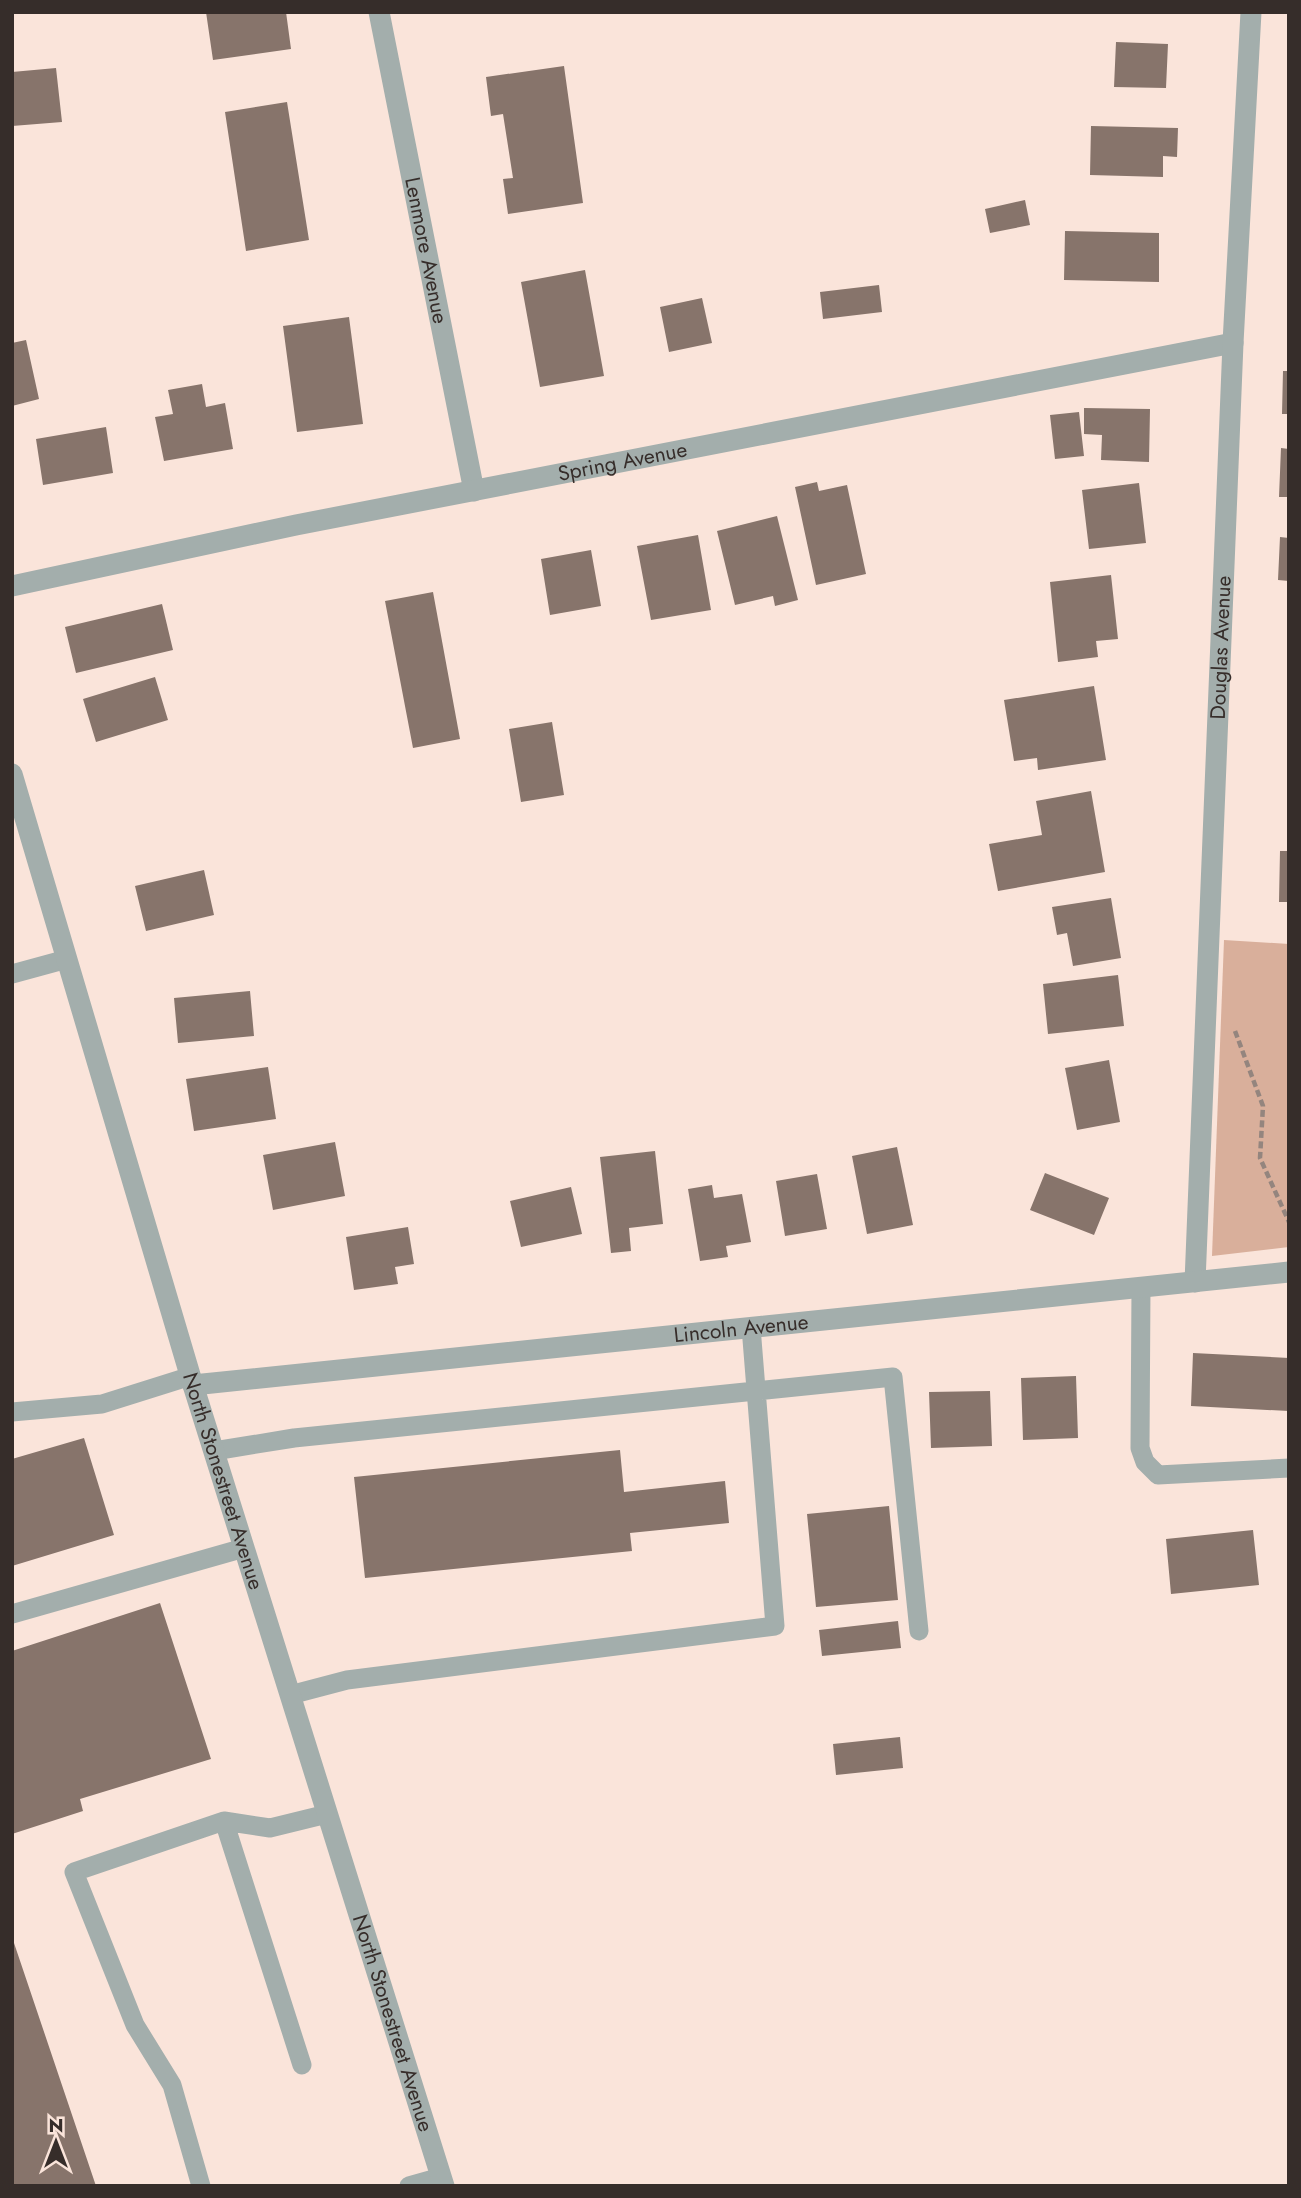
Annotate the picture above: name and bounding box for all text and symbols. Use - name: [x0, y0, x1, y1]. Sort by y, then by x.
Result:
- street label: Lenmore Avenue: [397, 175, 455, 326]
- street label: Spring Avenue: [555, 434, 690, 489]
- street label: Douglas Avenue: [1203, 575, 1239, 720]
- street label: Lincoln Avenue: [672, 1307, 810, 1350]
- street label: North Stonestreet Avenue: [175, 1369, 271, 1594]
- street label: North Stonestreet Avenue: [345, 1911, 441, 2136]
- north arrow: [21, 2107, 91, 2177]
- text: N: [48, 2112, 64, 2139]

